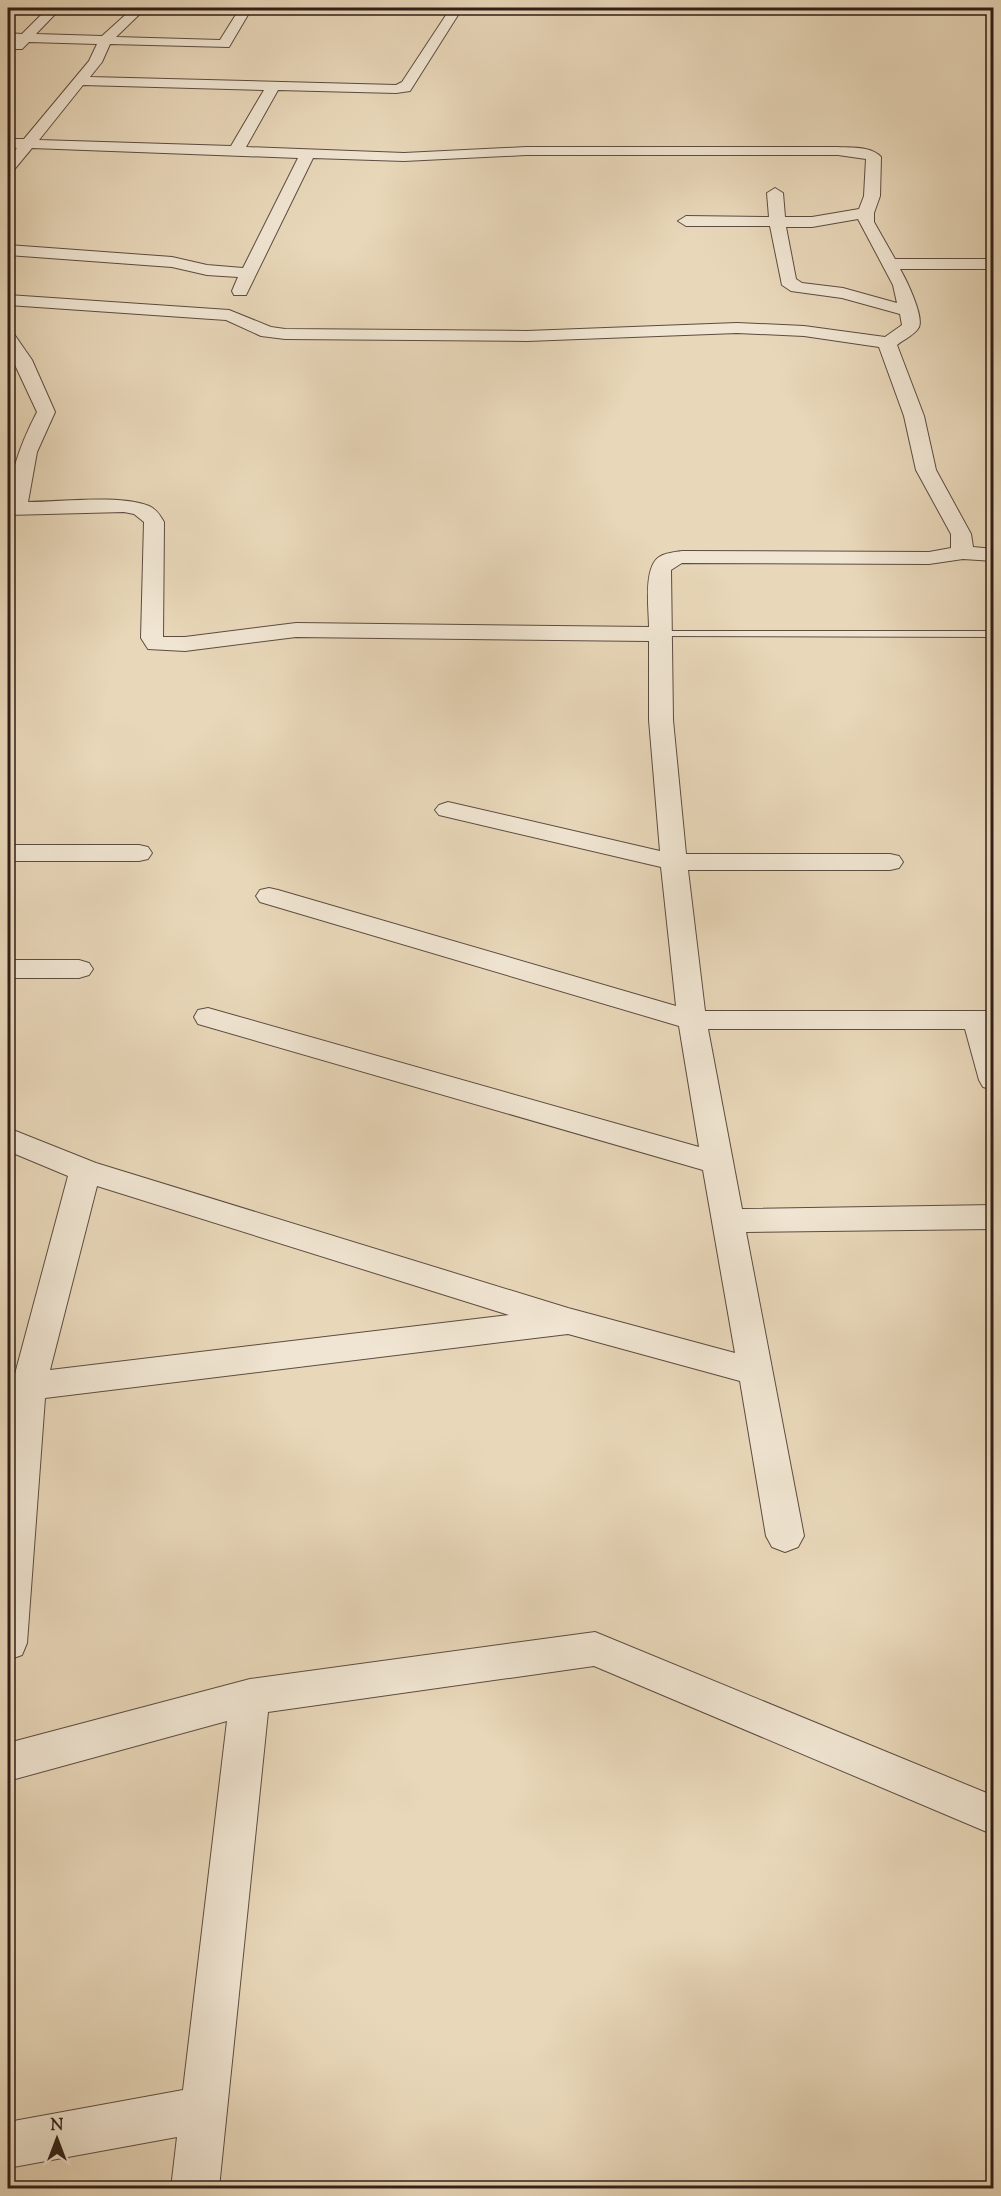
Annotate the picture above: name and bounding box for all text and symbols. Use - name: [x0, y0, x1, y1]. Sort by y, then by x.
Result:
- north arrow: [27, 2109, 87, 2169]
- text: N: [51, 2115, 64, 2138]

